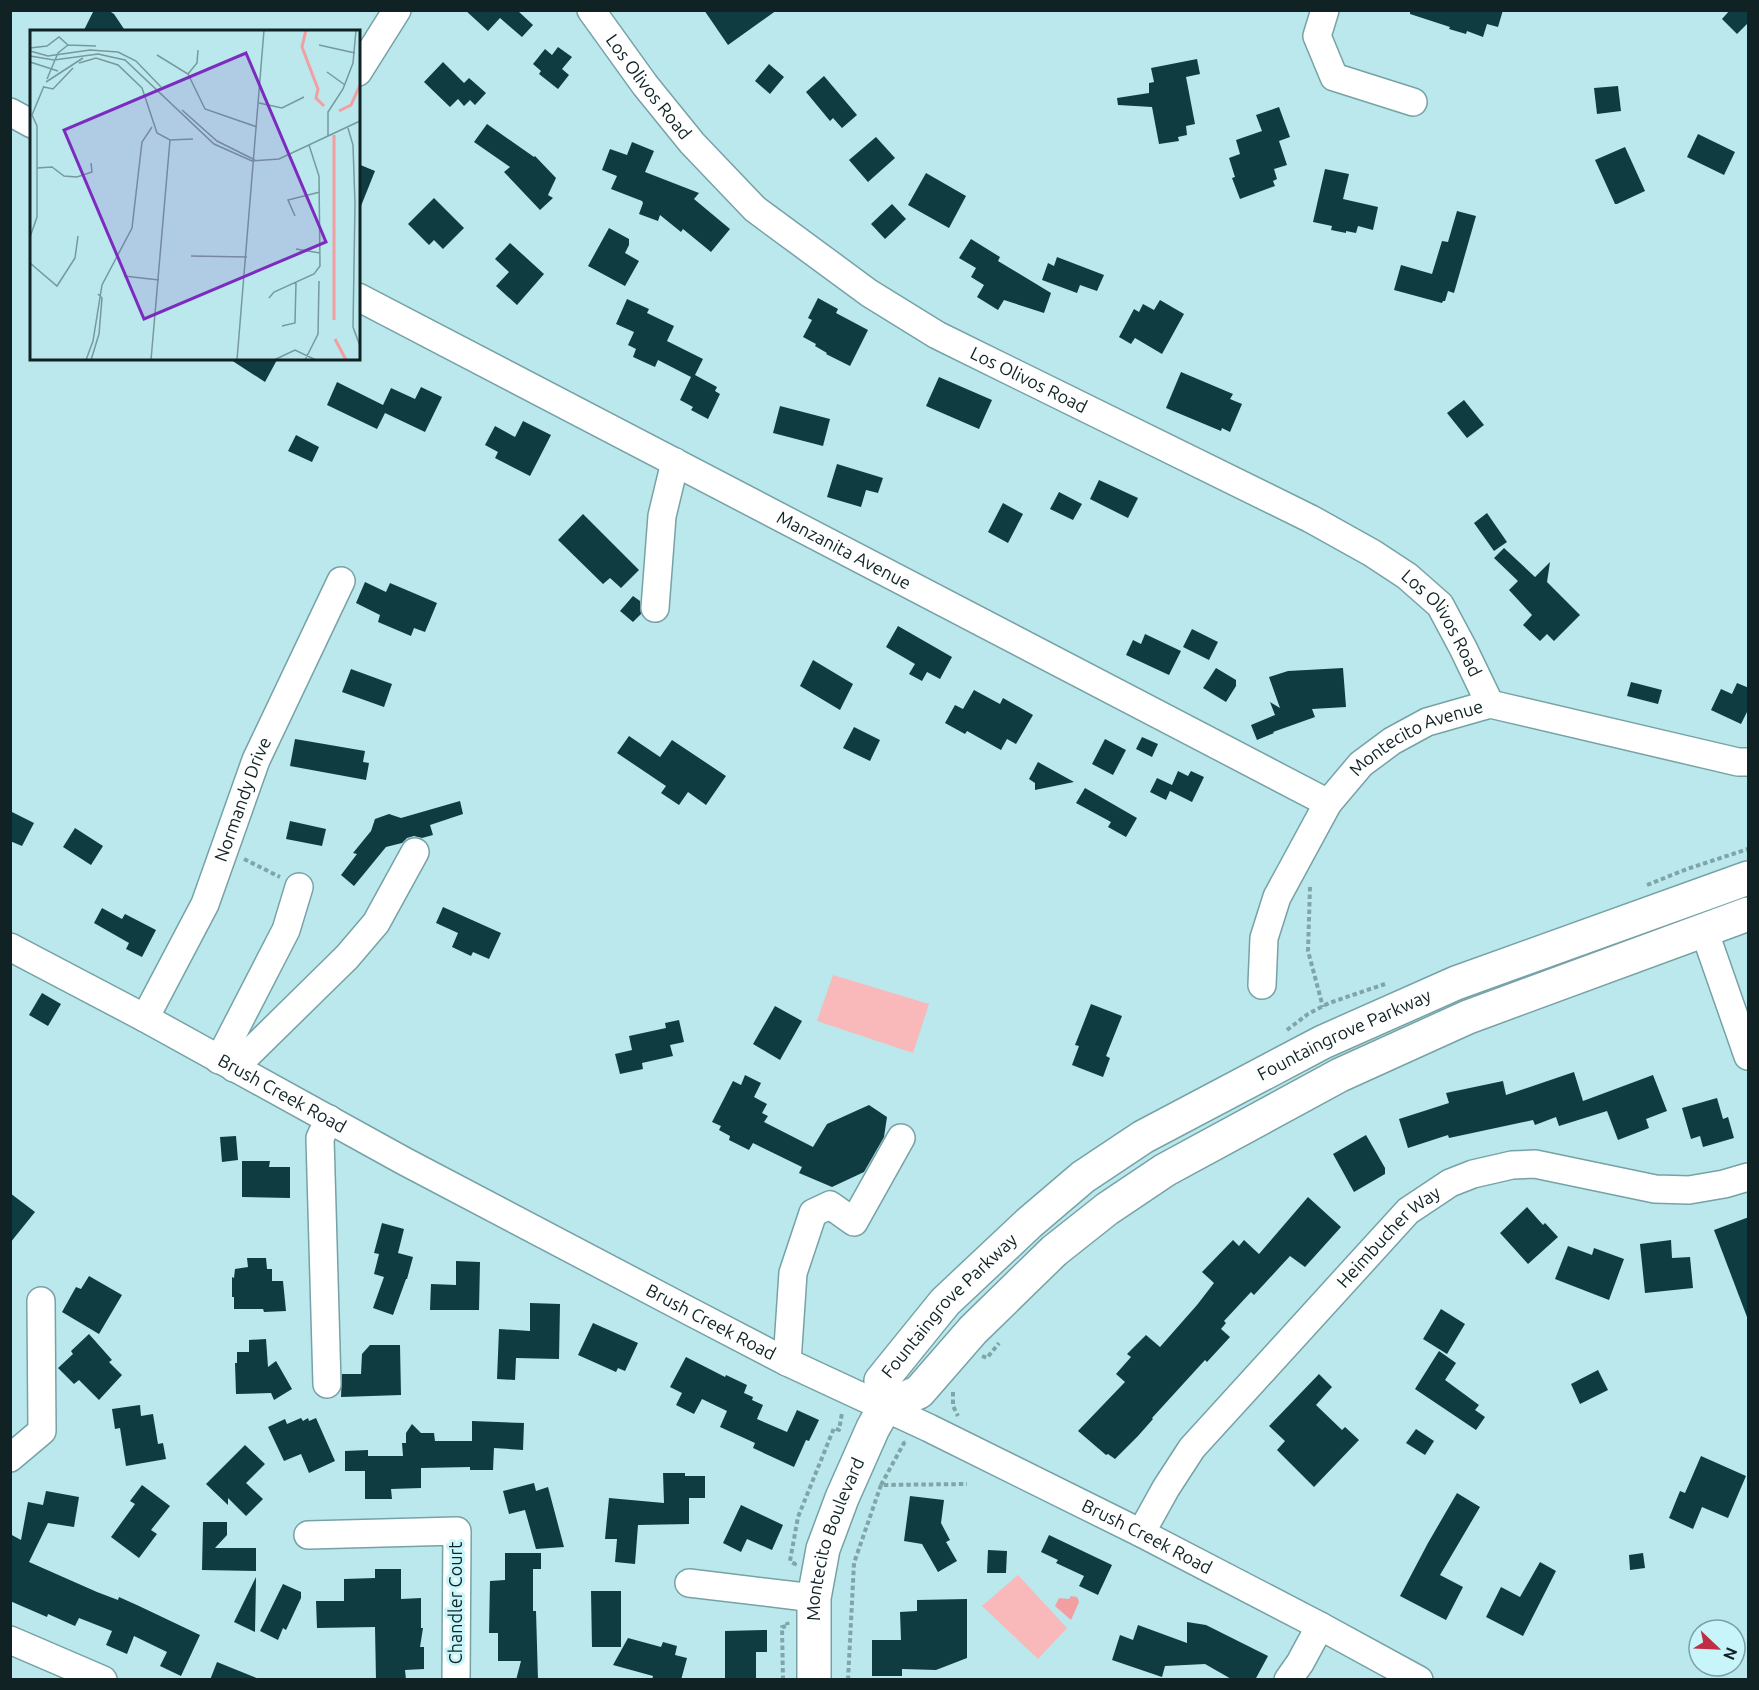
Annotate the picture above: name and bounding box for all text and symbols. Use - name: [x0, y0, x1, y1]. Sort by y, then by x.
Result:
- inset map: [30, 30, 360, 360]
- street label: Los Olivos Road: [603, 30, 696, 143]
- street label: Los Olivos Road: [968, 342, 1091, 416]
- street label: Manzanita Avenue: [774, 506, 915, 593]
- street label: Los Olivos Road: [1398, 565, 1486, 680]
- street label: Montecito Avenue: [1345, 696, 1485, 779]
- street label: Normandy Drive: [210, 734, 274, 864]
- street label: Fountaingrove Parkway: [1254, 984, 1434, 1084]
- street label: Brush Creek Road: [215, 1049, 350, 1136]
- street label: Heimbucher Way: [1332, 1181, 1444, 1291]
- street label: Fountaingrove Parkway: [877, 1229, 1021, 1381]
- street label: Brush Creek Road: [643, 1279, 779, 1363]
- street label: Montecito Boulevard: [803, 1454, 868, 1621]
- street label: Brush Creek Road: [1079, 1494, 1216, 1577]
- street label: Chandler Court: [445, 1542, 465, 1664]
- north arrow: [1687, 1618, 1747, 1678]
- text: N: [1720, 1645, 1741, 1663]

